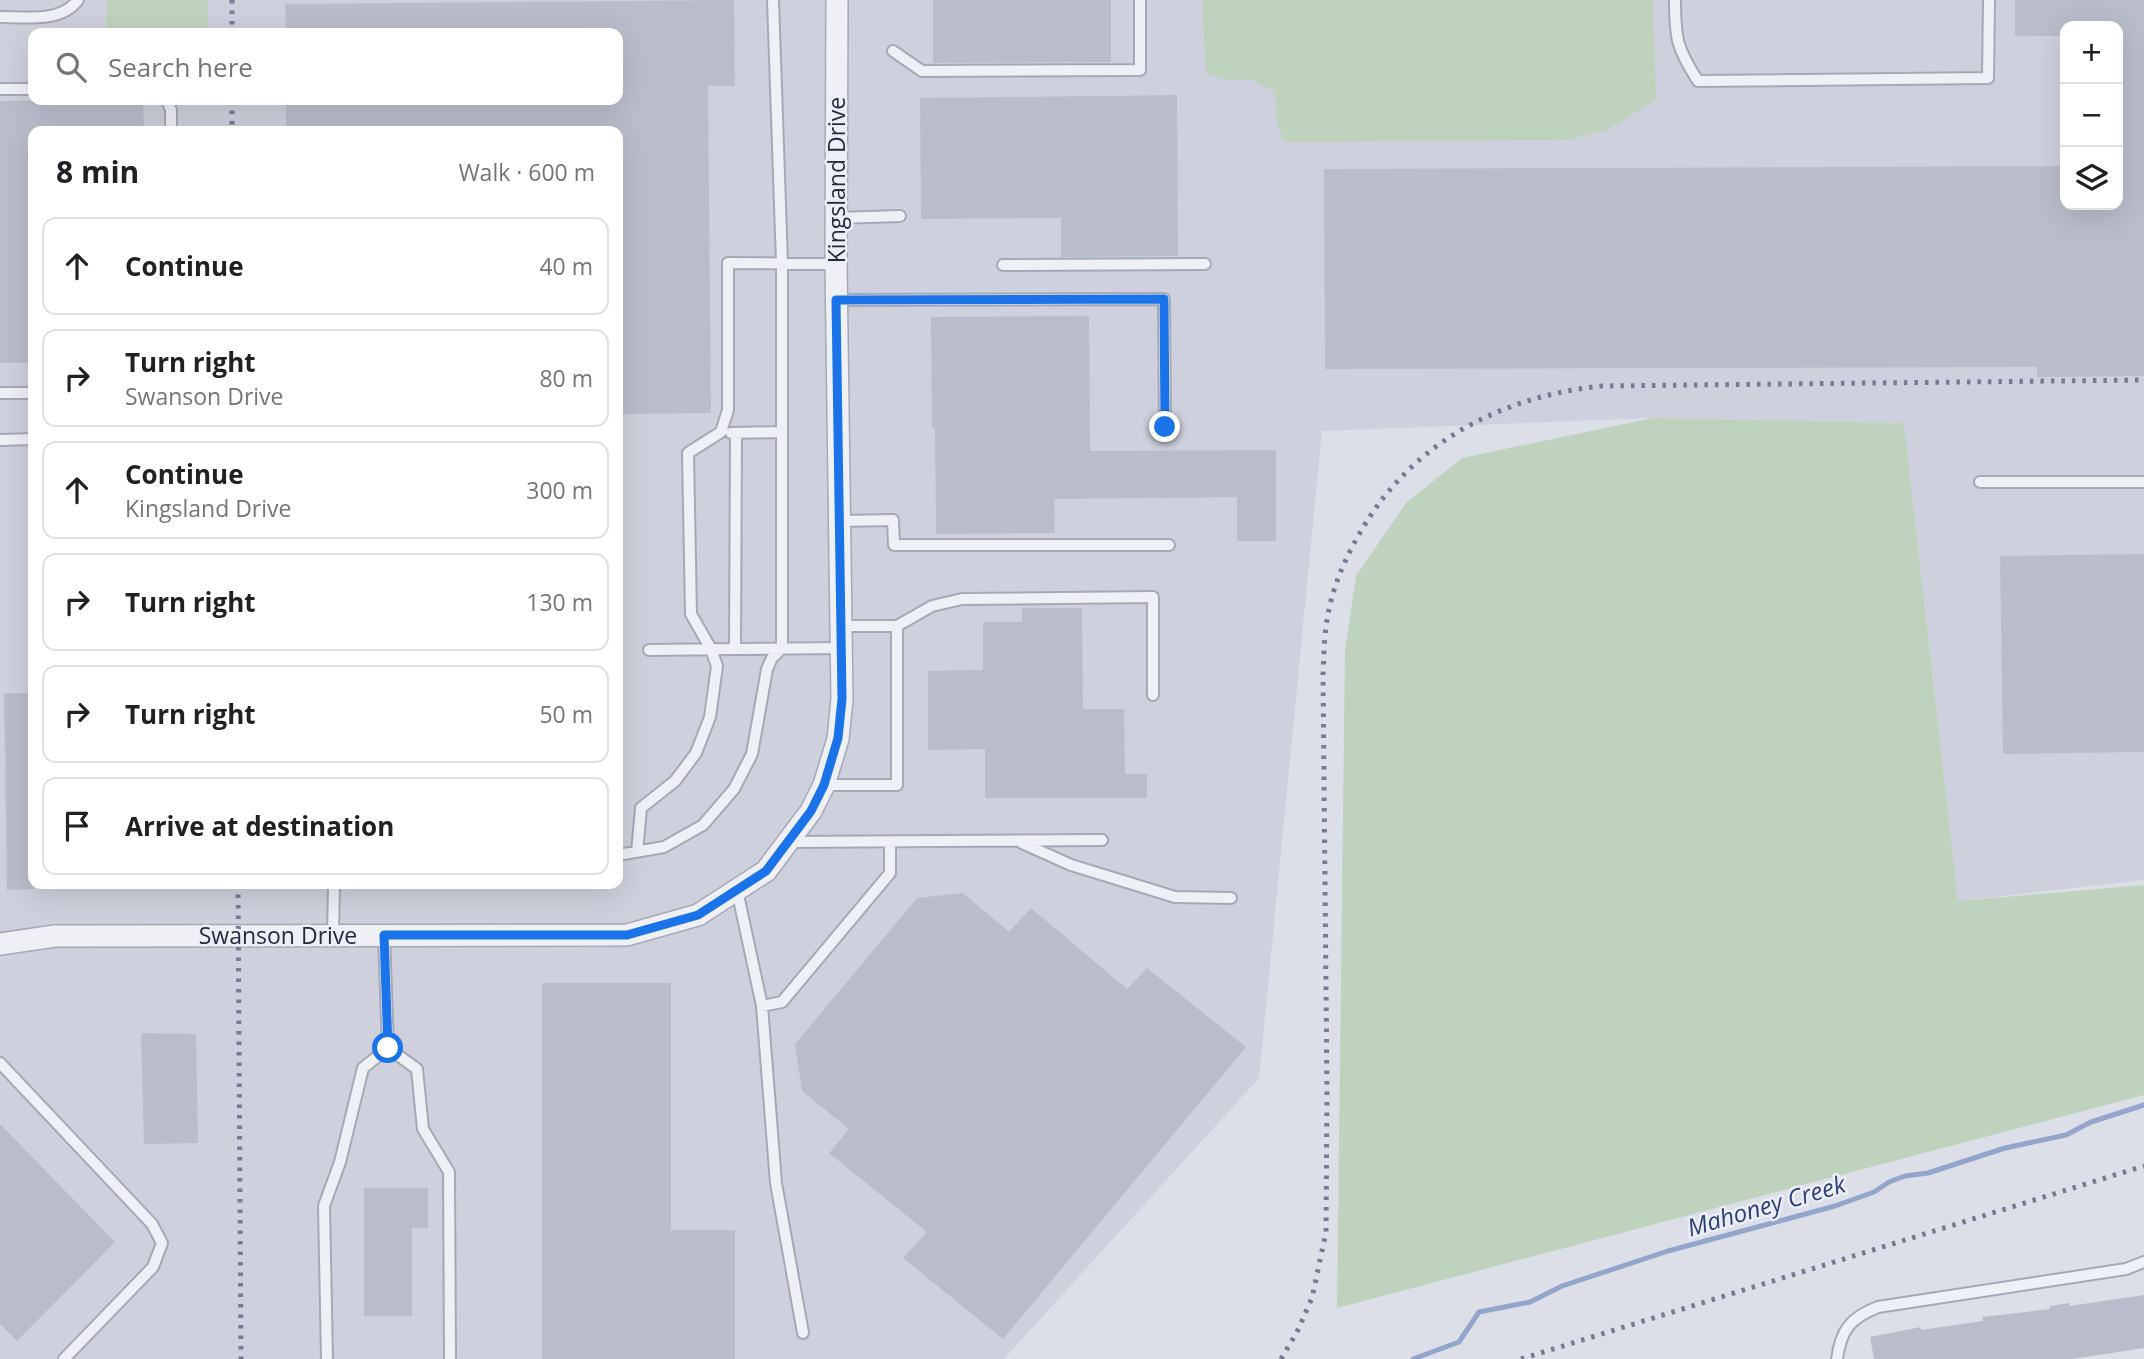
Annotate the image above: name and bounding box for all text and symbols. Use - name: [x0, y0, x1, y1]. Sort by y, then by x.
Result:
- map controls: [2060, 21, 2123, 210]
- button: +: [2060, 21, 2123, 84]
- search box: [28, 28, 623, 105]
- icon: search: [52, 48, 90, 86]
- text: Search here: [108, 49, 253, 85]
- button: −: [2060, 84, 2123, 147]
- street label: Kingsland Drive: [820, 97, 852, 263]
- button: layers: [2060, 147, 2123, 210]
- text: 8 min: [56, 151, 139, 192]
- text: Walk · 600 m: [458, 156, 595, 188]
- icon: ahead: [58, 247, 96, 285]
- text: Continue: [125, 248, 244, 284]
- text: 40 m: [539, 250, 593, 282]
- text: Turn right: [125, 344, 256, 380]
- icon: right: [58, 359, 96, 397]
- text: 80 m: [539, 362, 593, 394]
- text: Swanson Drive: [125, 380, 284, 412]
- route end: [1149, 411, 1180, 442]
- text: Continue: [125, 456, 244, 492]
- icon: ahead: [58, 471, 96, 509]
- text: 300 m: [526, 474, 593, 506]
- text: Kingsland Drive: [125, 492, 291, 524]
- icon: right: [58, 583, 96, 621]
- text: Turn right: [125, 584, 256, 620]
- text: 130 m: [526, 586, 593, 618]
- icon: right: [58, 695, 96, 733]
- text: Turn right: [125, 696, 256, 732]
- text: 50 m: [539, 698, 593, 730]
- icon: arrive: [58, 807, 96, 845]
- text: Arrive at destination: [125, 808, 394, 844]
- street label: Swanson Drive: [199, 919, 357, 951]
- route start: [372, 1032, 403, 1063]
- water label: Mahoney Creek: [1683, 1166, 1850, 1243]

